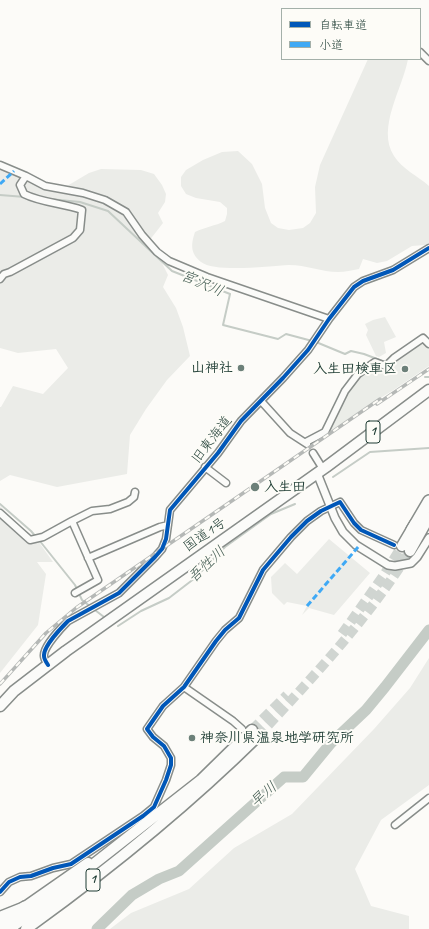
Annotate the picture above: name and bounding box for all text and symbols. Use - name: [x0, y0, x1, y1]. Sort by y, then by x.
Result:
- legend: [281, 8, 421, 60]
- text: 自転車道: [319, 17, 367, 33]
- text: 小道: [319, 37, 343, 53]
- water label: 宮沢川: [178, 267, 226, 301]
- place label: 山神社: [191, 360, 233, 376]
- place label: 入生田検車区: [313, 361, 397, 377]
- marker: 山神社: [236, 363, 246, 373]
- marker: 入生田検車区: [400, 364, 410, 374]
- street label: 旧東海道: [188, 413, 236, 467]
- road number: 1: [366, 421, 380, 443]
- place label: 入生田: [264, 479, 306, 495]
- marker: 入生田: [249, 481, 261, 493]
- street label: 国道1号: [180, 514, 230, 556]
- water label: 吾性川: [184, 543, 230, 587]
- place label: 神奈川県温泉地学研究所: [200, 730, 354, 746]
- marker: 神奈川県温泉地学研究所: [187, 733, 197, 743]
- water label: 早川: [247, 778, 281, 812]
- road number: 1: [86, 869, 100, 891]

